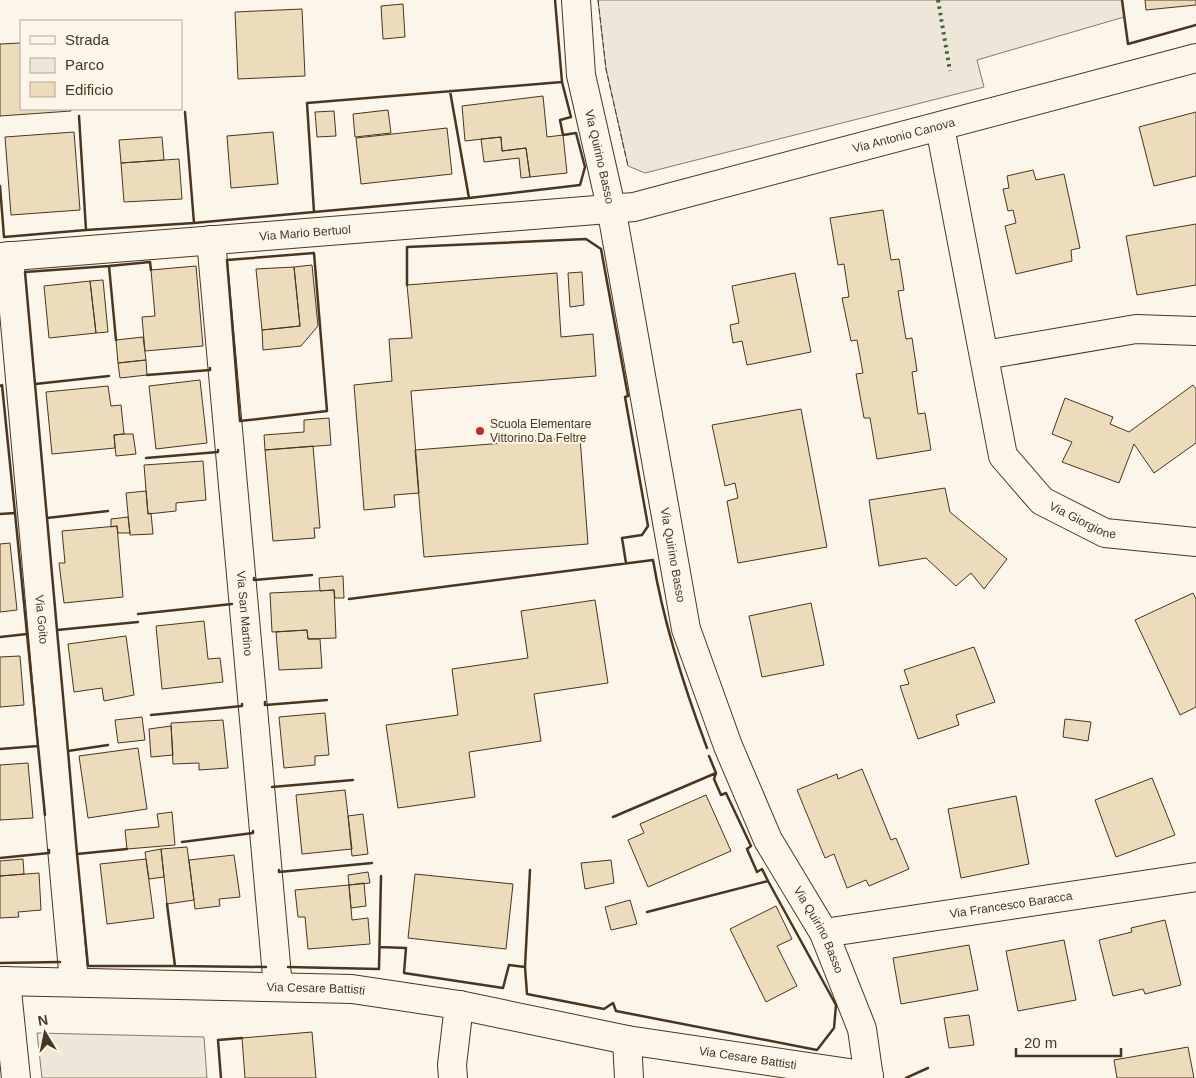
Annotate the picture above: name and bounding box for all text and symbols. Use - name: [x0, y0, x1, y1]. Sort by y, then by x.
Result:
- legend: [20, 20, 182, 110]
- text: Strada: [65, 31, 110, 48]
- text: Parco: [65, 56, 104, 73]
- text: Edificio: [65, 81, 113, 98]
- street label: Via Quirino Basso: [582, 108, 617, 205]
- street label: Via Antonio Canova: [851, 115, 957, 156]
- street label: Via Mario Bertuol: [259, 222, 351, 244]
- place label: Scuola Elementare Vittorino Da Feltre: [490, 417, 592, 445]
- marker: Scuola Elementare Vittorino Da Feltre: [474, 425, 486, 437]
- street label: Via Giorgione: [1047, 499, 1117, 541]
- street label: Via Quirino Basso: [658, 507, 688, 604]
- street label: Via San Martino: [234, 570, 255, 657]
- street label: Via Goito: [32, 594, 51, 645]
- street label: Via Quirino Basso: [791, 884, 846, 976]
- street label: Via Francesco Baracca: [949, 889, 1074, 921]
- street label: Via Cesare Battisti: [266, 980, 366, 998]
- north arrow: [20, 1008, 70, 1058]
- text: N: [36, 1011, 49, 1029]
- scale bar: [1016, 1026, 1121, 1058]
- text: 20 m: [1024, 1034, 1057, 1051]
- street label: Via Cesare Battisti: [698, 1044, 798, 1072]

